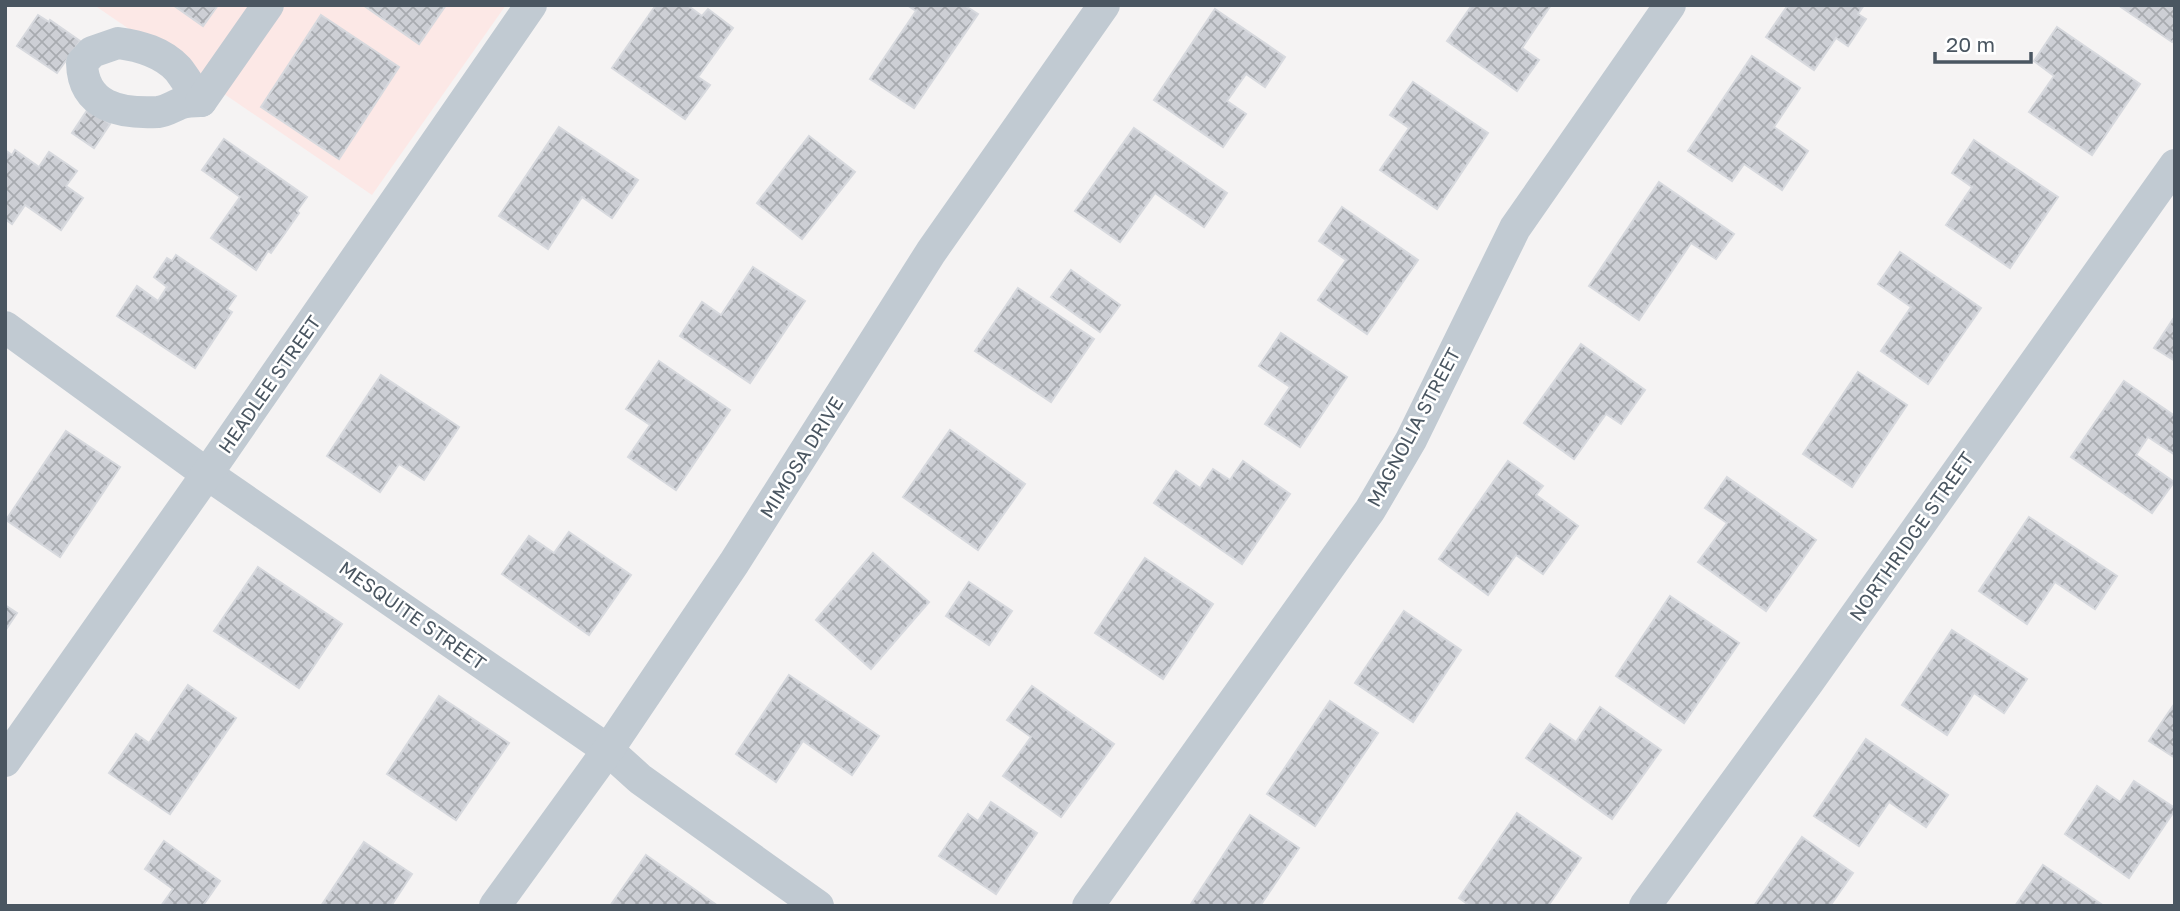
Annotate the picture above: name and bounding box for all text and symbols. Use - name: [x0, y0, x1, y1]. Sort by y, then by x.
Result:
- scale bar: [1935, 21, 2031, 65]
- text: 20 m: [1946, 31, 1995, 57]
- street label: HEADLEE STREET: [213, 311, 325, 457]
- street label: MAGNOLIA STREET: [1361, 343, 1465, 510]
- street label: MIMOSA DRIVE: [755, 392, 847, 522]
- street label: NORTHRIDGE STREET: [1844, 447, 1978, 625]
- street label: MESQUITE STREET: [335, 556, 491, 674]

